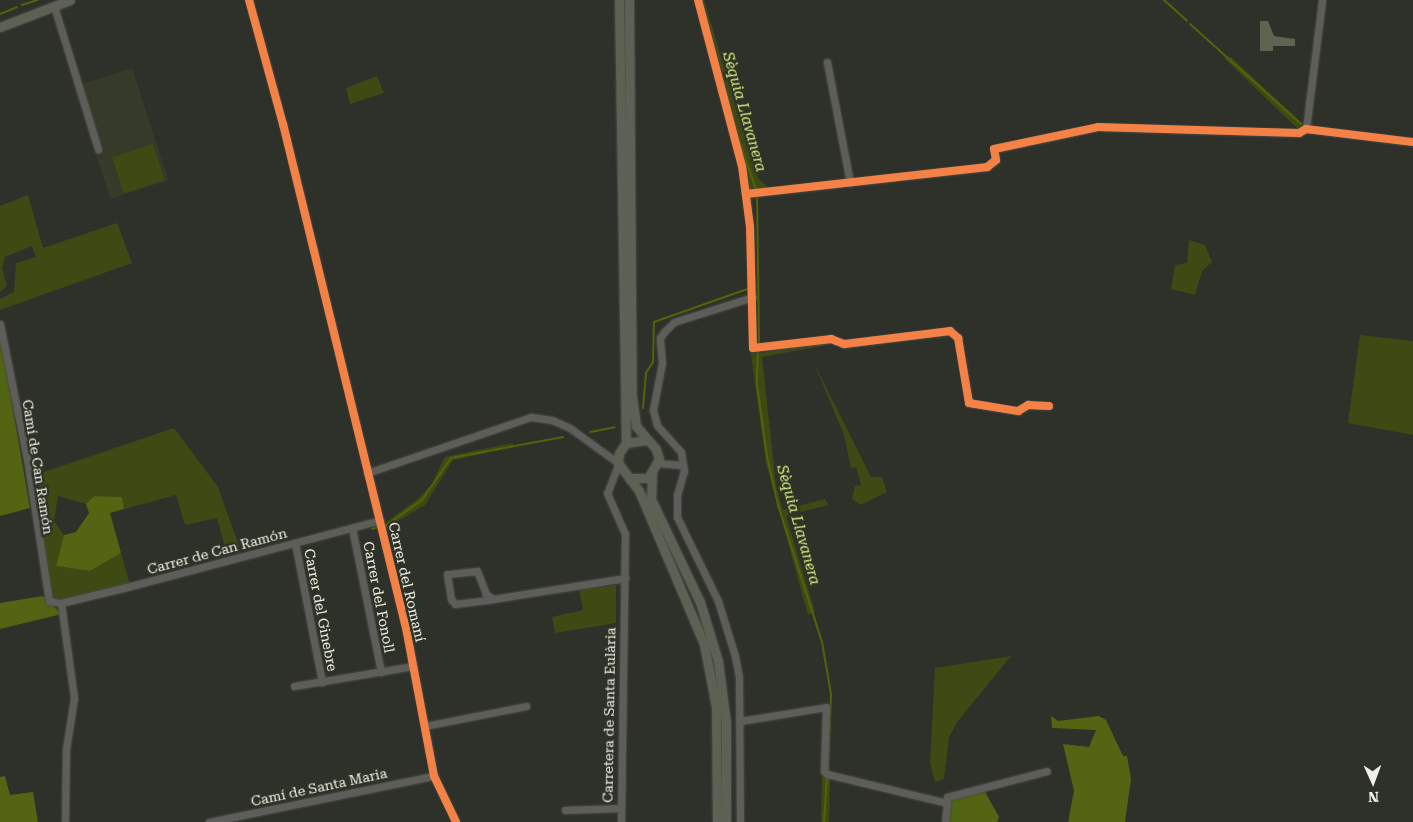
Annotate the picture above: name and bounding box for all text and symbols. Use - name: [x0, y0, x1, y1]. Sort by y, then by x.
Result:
- water label: Sèquia Llavanera: [718, 50, 770, 174]
- street label: Camí de Can Ramón: [19, 398, 57, 536]
- water label: Sèquia Llavanera: [772, 463, 824, 587]
- street label: Carrer del Romaní: [385, 521, 429, 643]
- street label: Carrer de Can Ramón: [145, 524, 289, 578]
- street label: Carrer del Fonoll: [360, 540, 398, 654]
- street label: Carrer del Ginebre: [301, 547, 341, 673]
- street label: Carretera de Santa Eulària: [599, 627, 619, 803]
- north arrow: [1348, 757, 1398, 807]
- street label: Camí de Santa Maria: [249, 764, 389, 810]
- text: N: [1368, 789, 1379, 805]

